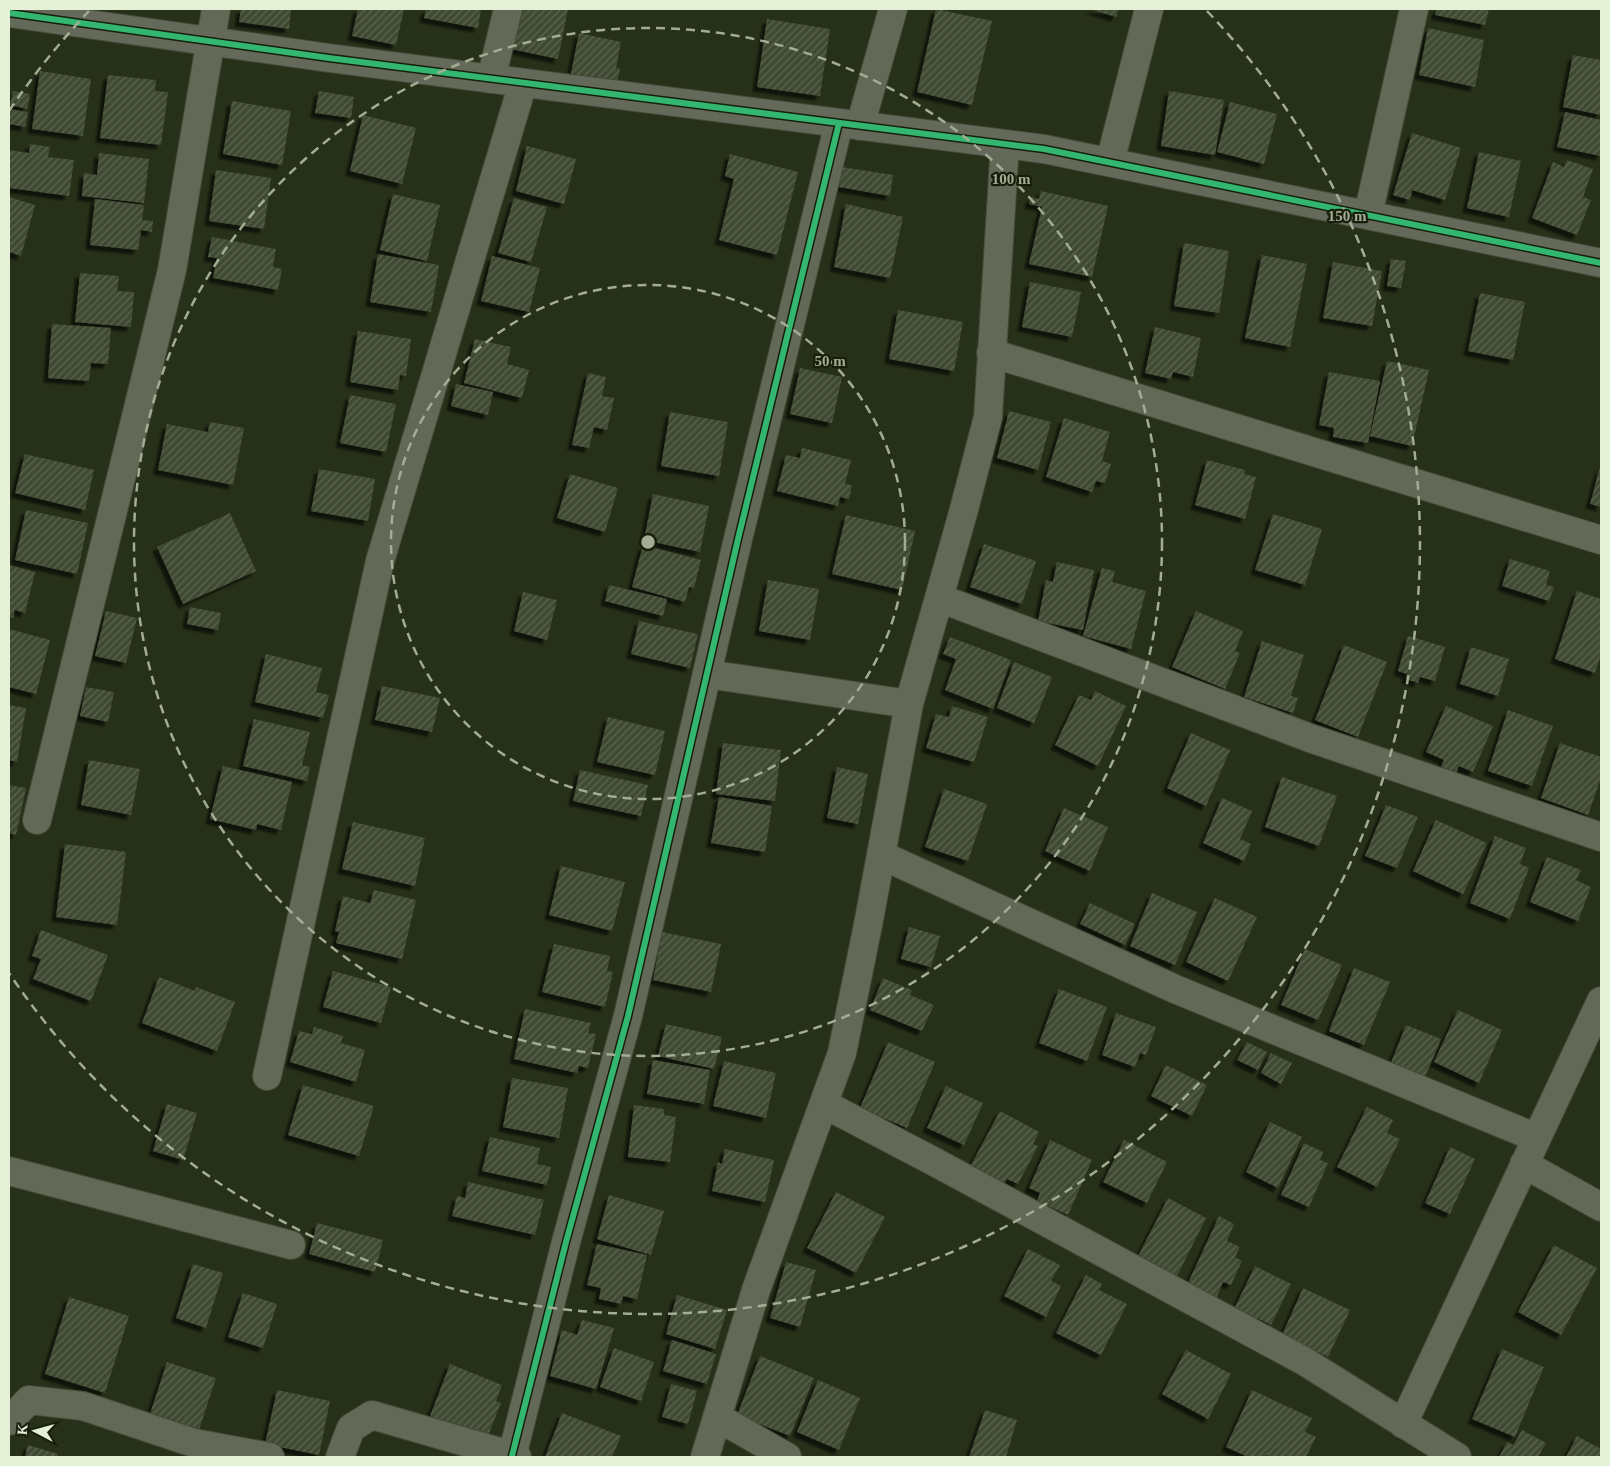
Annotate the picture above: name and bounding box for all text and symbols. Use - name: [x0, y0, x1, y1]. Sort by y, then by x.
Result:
- text: 100 m: [992, 171, 1031, 187]
- text: 150 m: [1328, 208, 1367, 224]
- text: 50 m: [814, 353, 846, 369]
- centre of rings: [639, 533, 657, 551]
- north arrow: [10, 1406, 60, 1456]
- text: K: [15, 1423, 31, 1436]

